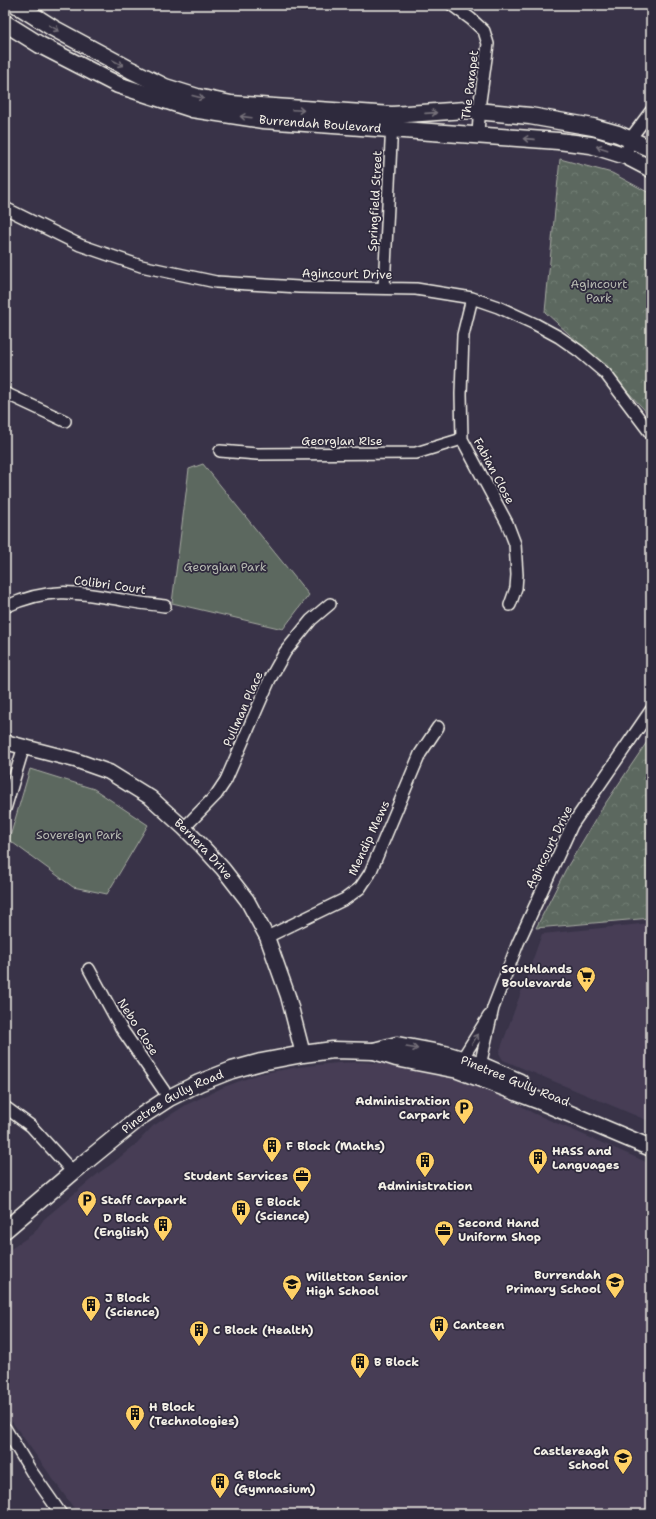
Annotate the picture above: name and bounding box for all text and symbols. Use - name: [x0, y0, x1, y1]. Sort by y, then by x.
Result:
- one-way arrow: [48, 25, 60, 32]
- street label: The Parapet: [458, 49, 482, 121]
- one-way arrow: [112, 60, 124, 68]
- one-way arrow: [191, 94, 204, 101]
- one-way arrow: [291, 106, 304, 113]
- one-way arrow: [424, 109, 437, 116]
- street label: Burrendah Boulevard: [258, 111, 382, 136]
- one-way arrow: [240, 114, 253, 121]
- one-way arrow: [523, 135, 536, 142]
- one-way arrow: [596, 144, 609, 151]
- street label: Springfield Street: [364, 150, 386, 252]
- street label: Agincourt Drive: [302, 265, 393, 283]
- park label: Agincourt Park: [571, 276, 627, 306]
- street label: Georgian Rise: [301, 433, 383, 449]
- street label: Fabian Close: [470, 435, 518, 507]
- park label: Georgian Park: [183, 559, 267, 575]
- street label: Colibri Court: [73, 572, 147, 598]
- street label: Pullman Place: [219, 669, 267, 749]
- street label: Mendip Mews: [345, 798, 393, 878]
- street label: Agincourt Drive: [522, 803, 576, 891]
- street label: Bernera Drive: [171, 815, 236, 883]
- park label: Sovereign Park: [36, 827, 122, 843]
- place label: Southlands Boulevarde: [501, 961, 572, 991]
- supermarket icon: Southlands Boulevarde: [575, 965, 597, 993]
- street label: Nebo Close: [114, 996, 162, 1059]
- one-way arrow: [471, 1033, 479, 1045]
- one-way arrow: [405, 1044, 418, 1052]
- street label: Pinetree Gully Road: [458, 1052, 572, 1110]
- street label: Pinetree Gully Road: [118, 1066, 226, 1137]
- place label: Administration Carpark: [355, 1093, 450, 1123]
- parking icon: Administration Carpark: [453, 1097, 475, 1125]
- building icon: F Block (Maths): [261, 1135, 283, 1163]
- place label: F Block (Maths): [286, 1138, 385, 1154]
- place label: HASS and Languages: [552, 1143, 619, 1173]
- building icon: HASS and Languages: [527, 1147, 549, 1175]
- building icon: Administration: [414, 1150, 436, 1178]
- office icon: Student Services: [291, 1165, 313, 1193]
- place label: Student Services: [184, 1168, 288, 1184]
- place label: Administration: [378, 1178, 472, 1194]
- parking icon: Staff Carpark: [76, 1189, 98, 1217]
- place label: Staff Carpark: [101, 1192, 187, 1208]
- place label: E Block (Science): [255, 1194, 310, 1224]
- building icon: E Block (Science): [230, 1198, 252, 1226]
- place label: D Block (English): [94, 1210, 149, 1240]
- building icon: D Block (English): [152, 1214, 174, 1242]
- place label: Second Hand Uniform Shop: [458, 1215, 541, 1245]
- office icon: Second Hand Uniform Shop: [433, 1219, 455, 1247]
- place label: Burrendah Primary School: [506, 1267, 601, 1297]
- place label: Willetton Senior High School: [306, 1269, 408, 1299]
- school or university icon: Burrendah Primary School: [604, 1271, 626, 1299]
- school or university icon: Willetton Senior High School: [281, 1273, 303, 1301]
- place label: J Block (Science): [105, 1290, 160, 1320]
- building icon: J Block (Science): [80, 1294, 102, 1322]
- building icon: Canteen: [428, 1314, 450, 1342]
- place label: Canteen: [453, 1317, 504, 1333]
- building icon: C Block (Health): [188, 1319, 210, 1347]
- place label: C Block (Health): [213, 1322, 314, 1338]
- building icon: B Block: [349, 1351, 371, 1379]
- place label: B Block: [374, 1354, 419, 1370]
- place label: H Block (Technologies): [149, 1399, 239, 1429]
- building icon: H Block (Technologies): [124, 1403, 146, 1431]
- place label: Castlereagh School: [533, 1443, 609, 1473]
- school or university icon: Castlereagh School: [612, 1447, 634, 1475]
- place label: G Block (Gymnasium): [234, 1467, 316, 1497]
- building icon: G Block (Gymnasium): [209, 1471, 231, 1499]

